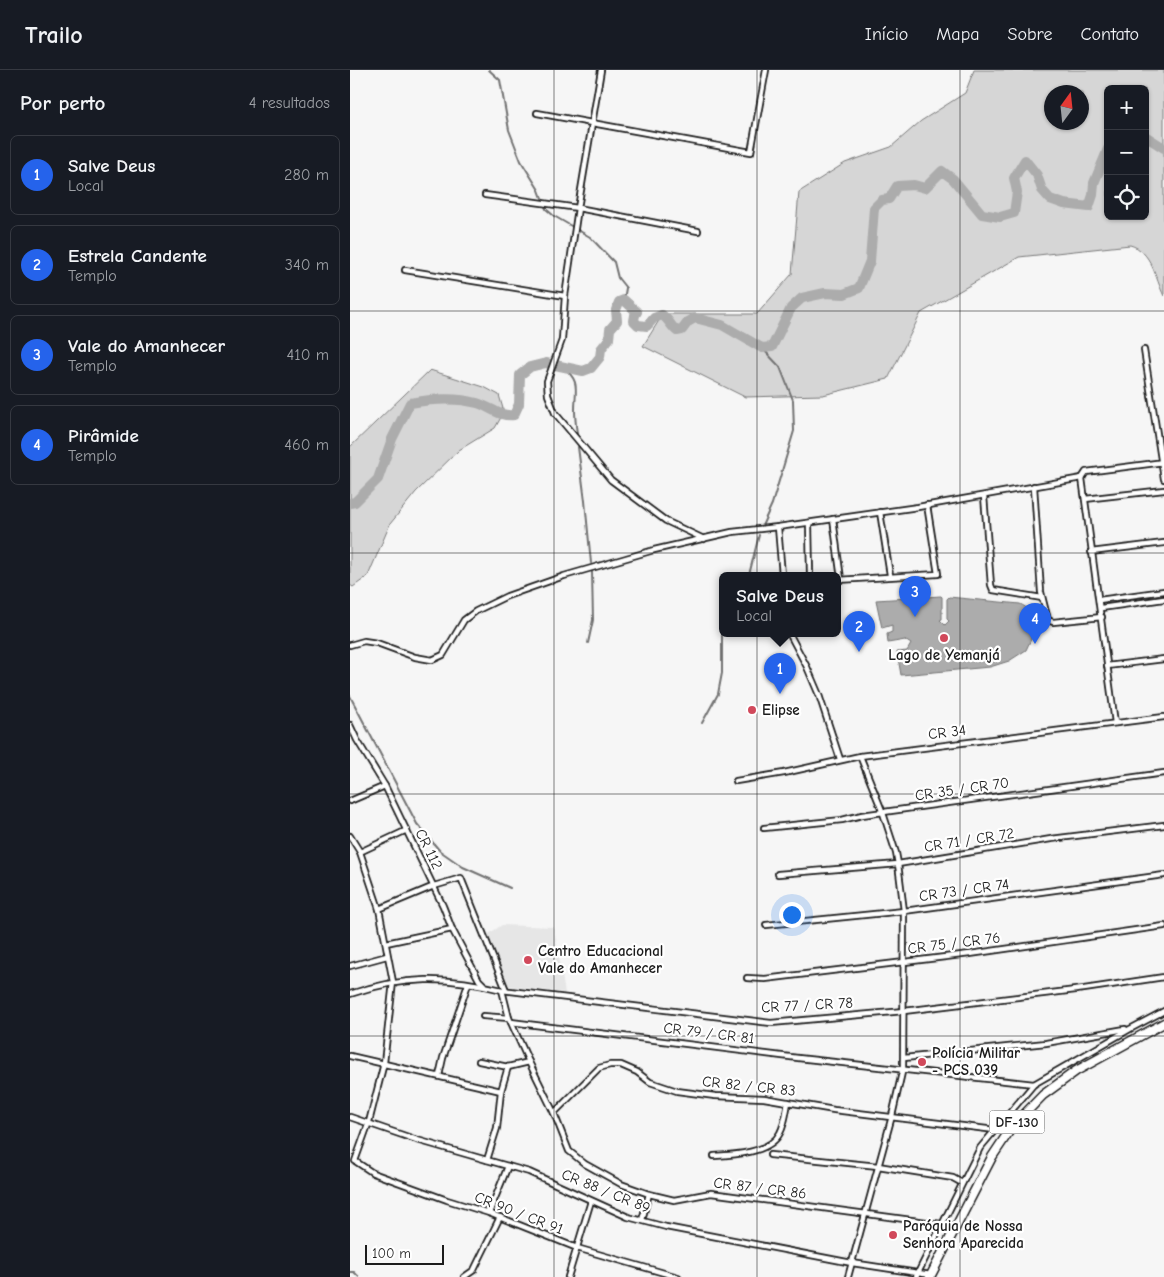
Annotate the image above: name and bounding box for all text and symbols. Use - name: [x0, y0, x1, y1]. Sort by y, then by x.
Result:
- text: Trailo: [25, 21, 83, 49]
- text: Início: [865, 24, 908, 45]
- text: Mapa: [936, 24, 979, 45]
- text: Sobre: [1007, 24, 1052, 45]
- text: Contato: [1080, 24, 1139, 45]
- north arrow: [1044, 85, 1089, 130]
- map controls: [1104, 85, 1149, 220]
- button: +: [1104, 85, 1149, 130]
- text: Por perto: [20, 91, 105, 115]
- text: 4 resultados: [249, 94, 330, 112]
- button: −: [1104, 130, 1149, 175]
- text: Salve Deus: [68, 155, 155, 177]
- text: 1: [34, 166, 40, 184]
- text: 280 m: [284, 166, 329, 184]
- button: locate: [1104, 175, 1149, 220]
- text: Local: [68, 177, 104, 195]
- text: Estrela Candente: [68, 245, 207, 267]
- text: 2: [33, 256, 41, 274]
- text: 340 m: [285, 256, 329, 274]
- text: Templo: [68, 267, 117, 285]
- text: Vale do Amanhecer: [68, 335, 225, 357]
- text: 3: [33, 346, 41, 364]
- text: 410 m: [287, 346, 329, 364]
- text: Templo: [68, 357, 117, 375]
- text: Pirâmide: [68, 425, 139, 447]
- text: 4: [33, 436, 41, 454]
- text: 460 m: [284, 436, 329, 454]
- text: Templo: [68, 447, 117, 465]
- popup: [719, 572, 841, 637]
- pin: 3: [899, 576, 931, 617]
- text: Salve Deus: [736, 585, 824, 607]
- pin: 4: [1019, 603, 1051, 644]
- text: Local: [736, 607, 772, 625]
- pin: 2: [843, 611, 875, 652]
- marker: Lago de Yemanjá: [938, 632, 950, 644]
- place label: Lago de Yemanjá: [888, 646, 1000, 664]
- pin: 1: [764, 653, 796, 694]
- place label: Elipse: [762, 701, 800, 719]
- marker: Elipse: [746, 704, 758, 716]
- street label: CR 34: [927, 721, 967, 743]
- street label: CR 35 / CR 70: [914, 773, 1010, 805]
- street label: CR 71 / CR 72: [923, 824, 1015, 856]
- street label: CR 112: [412, 826, 446, 872]
- street label: CR 73 / CR 74: [918, 875, 1010, 905]
- your location: [779, 902, 805, 928]
- street label: CR 75 / CR 76: [907, 928, 1001, 958]
- place label: Centro Educacional Vale do Amanhecer: [538, 942, 663, 977]
- marker: Centro Educacional Vale do Amanhecer: [522, 954, 534, 966]
- street label: CR 77 / CR 78: [761, 994, 853, 1016]
- street label: CR 79 / CR 81: [662, 1018, 756, 1048]
- place label: Polícia Militar - PCS 039: [932, 1044, 1020, 1079]
- marker: Polícia Militar - PCS 039: [916, 1056, 928, 1068]
- street label: CR 82 / CR 83: [701, 1072, 797, 1100]
- road number: DF-130: [990, 1110, 1044, 1134]
- street label: CR 88 / CR 89: [559, 1165, 653, 1217]
- street label: CR 87 / CR 86: [712, 1173, 808, 1203]
- street label: CR 90 / CR 91: [472, 1188, 566, 1238]
- place label: Paróquia de Nossa Senhora Aparecida: [903, 1217, 1024, 1252]
- marker: Paróquia de Nossa Senhora Aparecida: [887, 1229, 899, 1241]
- scale bar: [365, 1242, 444, 1265]
- text: 100 m: [372, 1245, 411, 1262]

